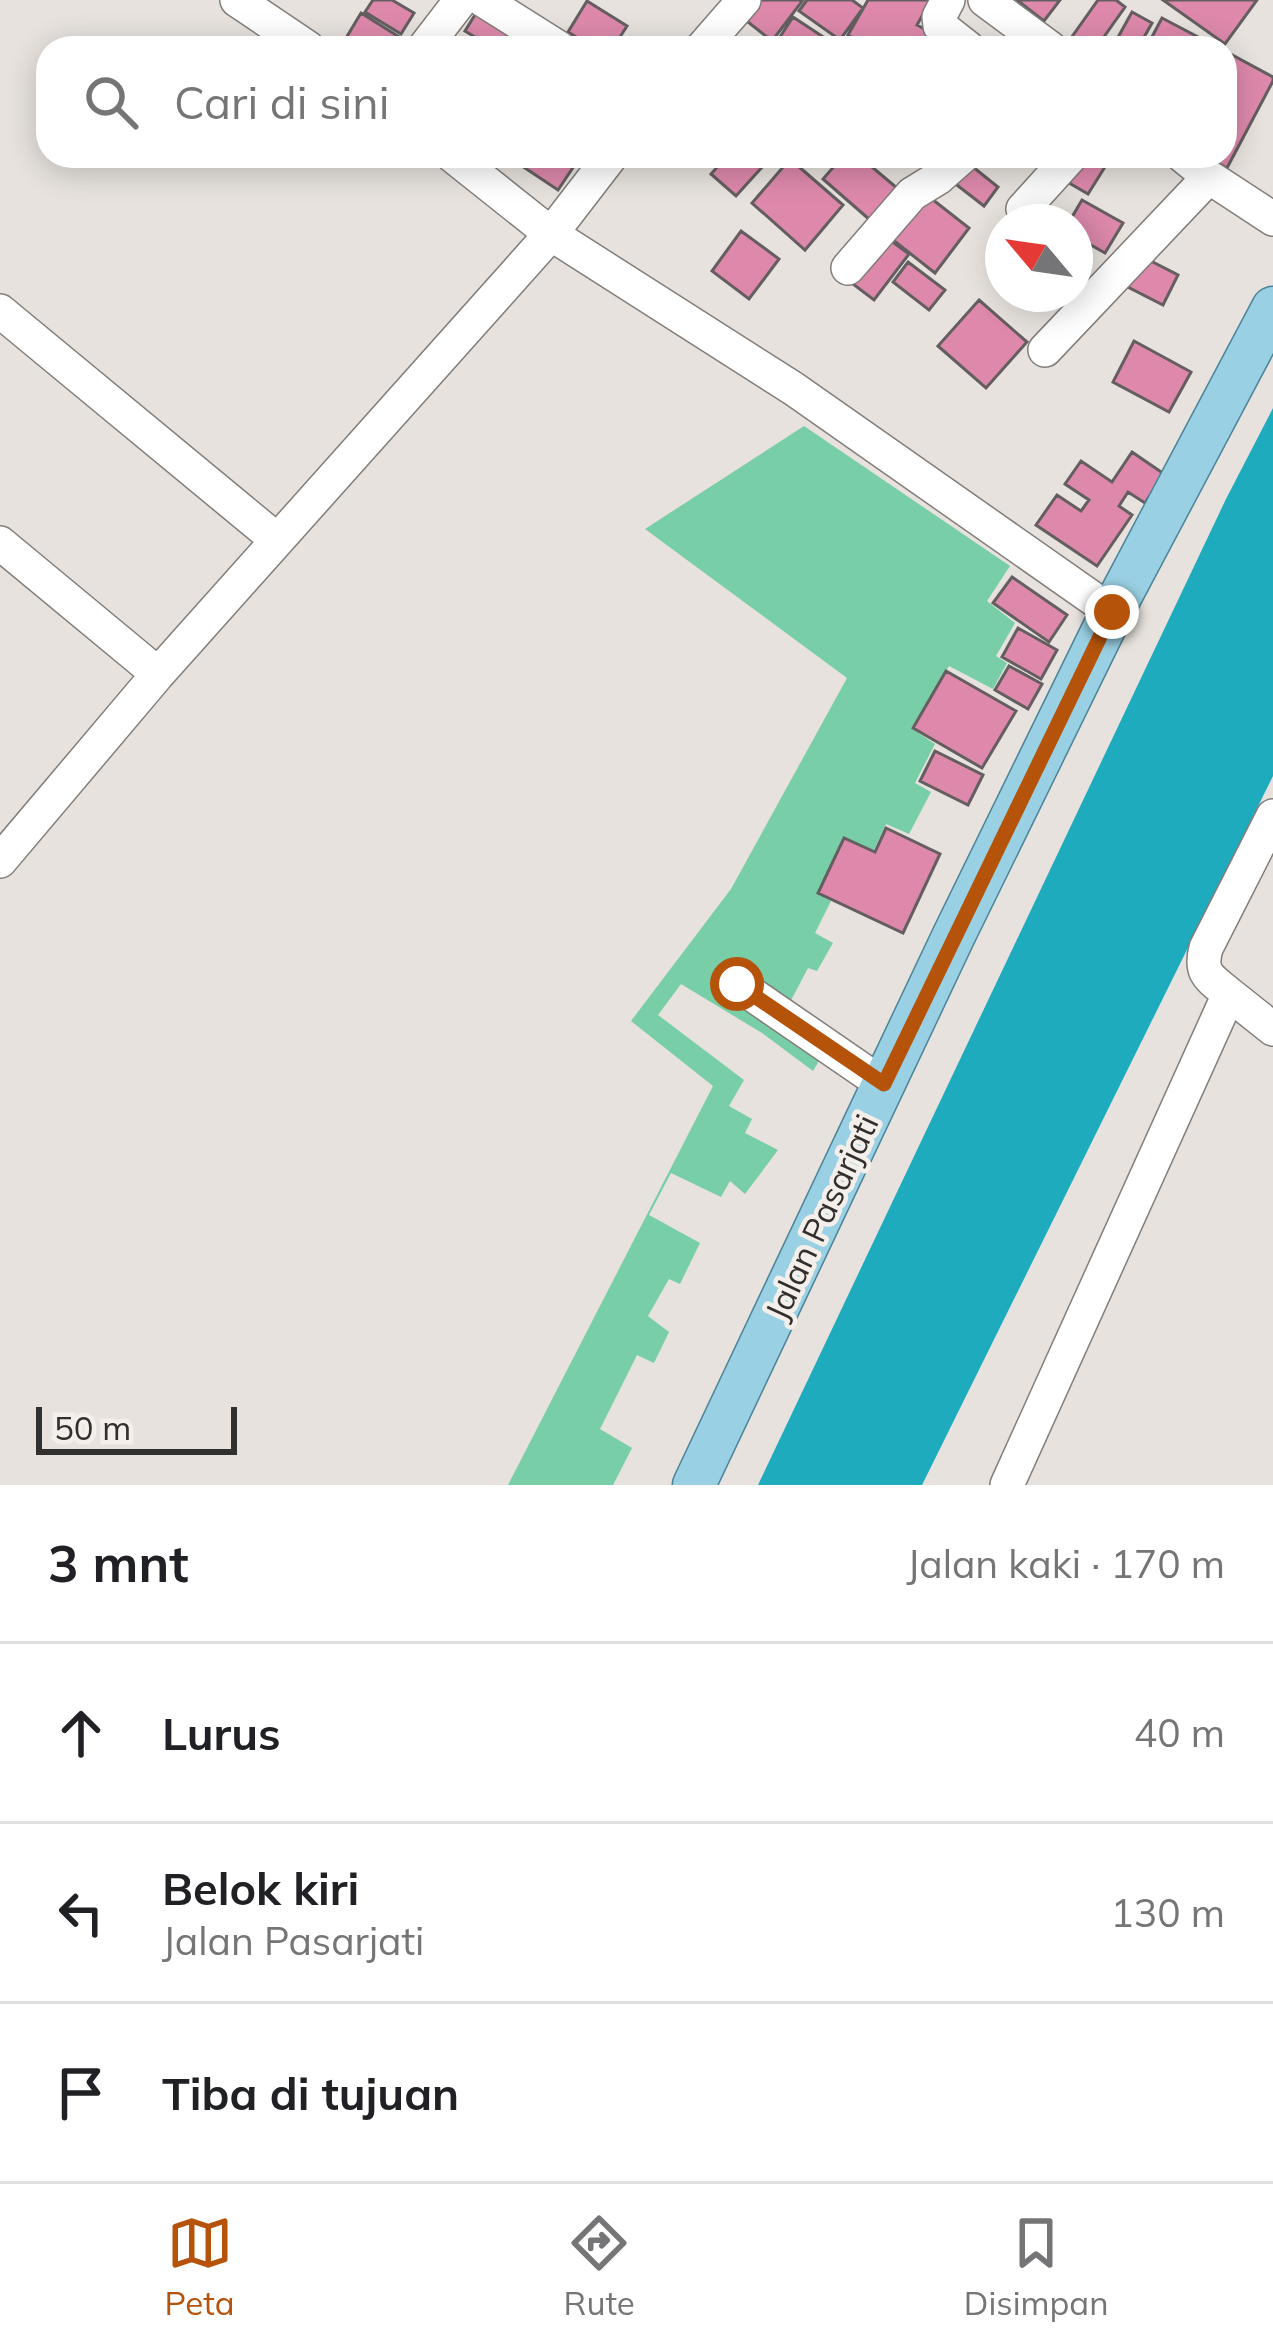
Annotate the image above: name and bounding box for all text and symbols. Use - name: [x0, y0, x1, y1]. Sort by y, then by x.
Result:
- search box: [36, 36, 1237, 168]
- icon: search: [78, 69, 144, 135]
- text: Cari di sini: [174, 74, 389, 130]
- north arrow: [985, 204, 1093, 312]
- route end: [1085, 585, 1139, 639]
- route start: [710, 957, 764, 1011]
- street label: Jalan Pasarjati: [756, 1108, 886, 1326]
- scale bar: [36, 1401, 237, 1454]
- text: 50 m: [54, 1407, 131, 1448]
- text: 3 mnt: [48, 1531, 189, 1595]
- text: Jalan kaki · 170 m: [906, 1539, 1225, 1588]
- icon: ahead: [48, 1700, 114, 1766]
- text: Lurus: [162, 1705, 281, 1761]
- text: 40 m: [1134, 1708, 1225, 1757]
- text: Belok kiri: [162, 1860, 359, 1916]
- icon: left: [48, 1880, 114, 1946]
- text: 130 m: [1110, 1888, 1225, 1937]
- text: Jalan Pasarjati: [162, 1916, 424, 1965]
- icon: arrive: [48, 2060, 114, 2126]
- text: Tiba di tujuan: [162, 2065, 459, 2121]
- tab: Peta: [165, 2210, 235, 2323]
- tab: Rute: [564, 2210, 635, 2323]
- tab: Disimpan: [964, 2210, 1108, 2323]

